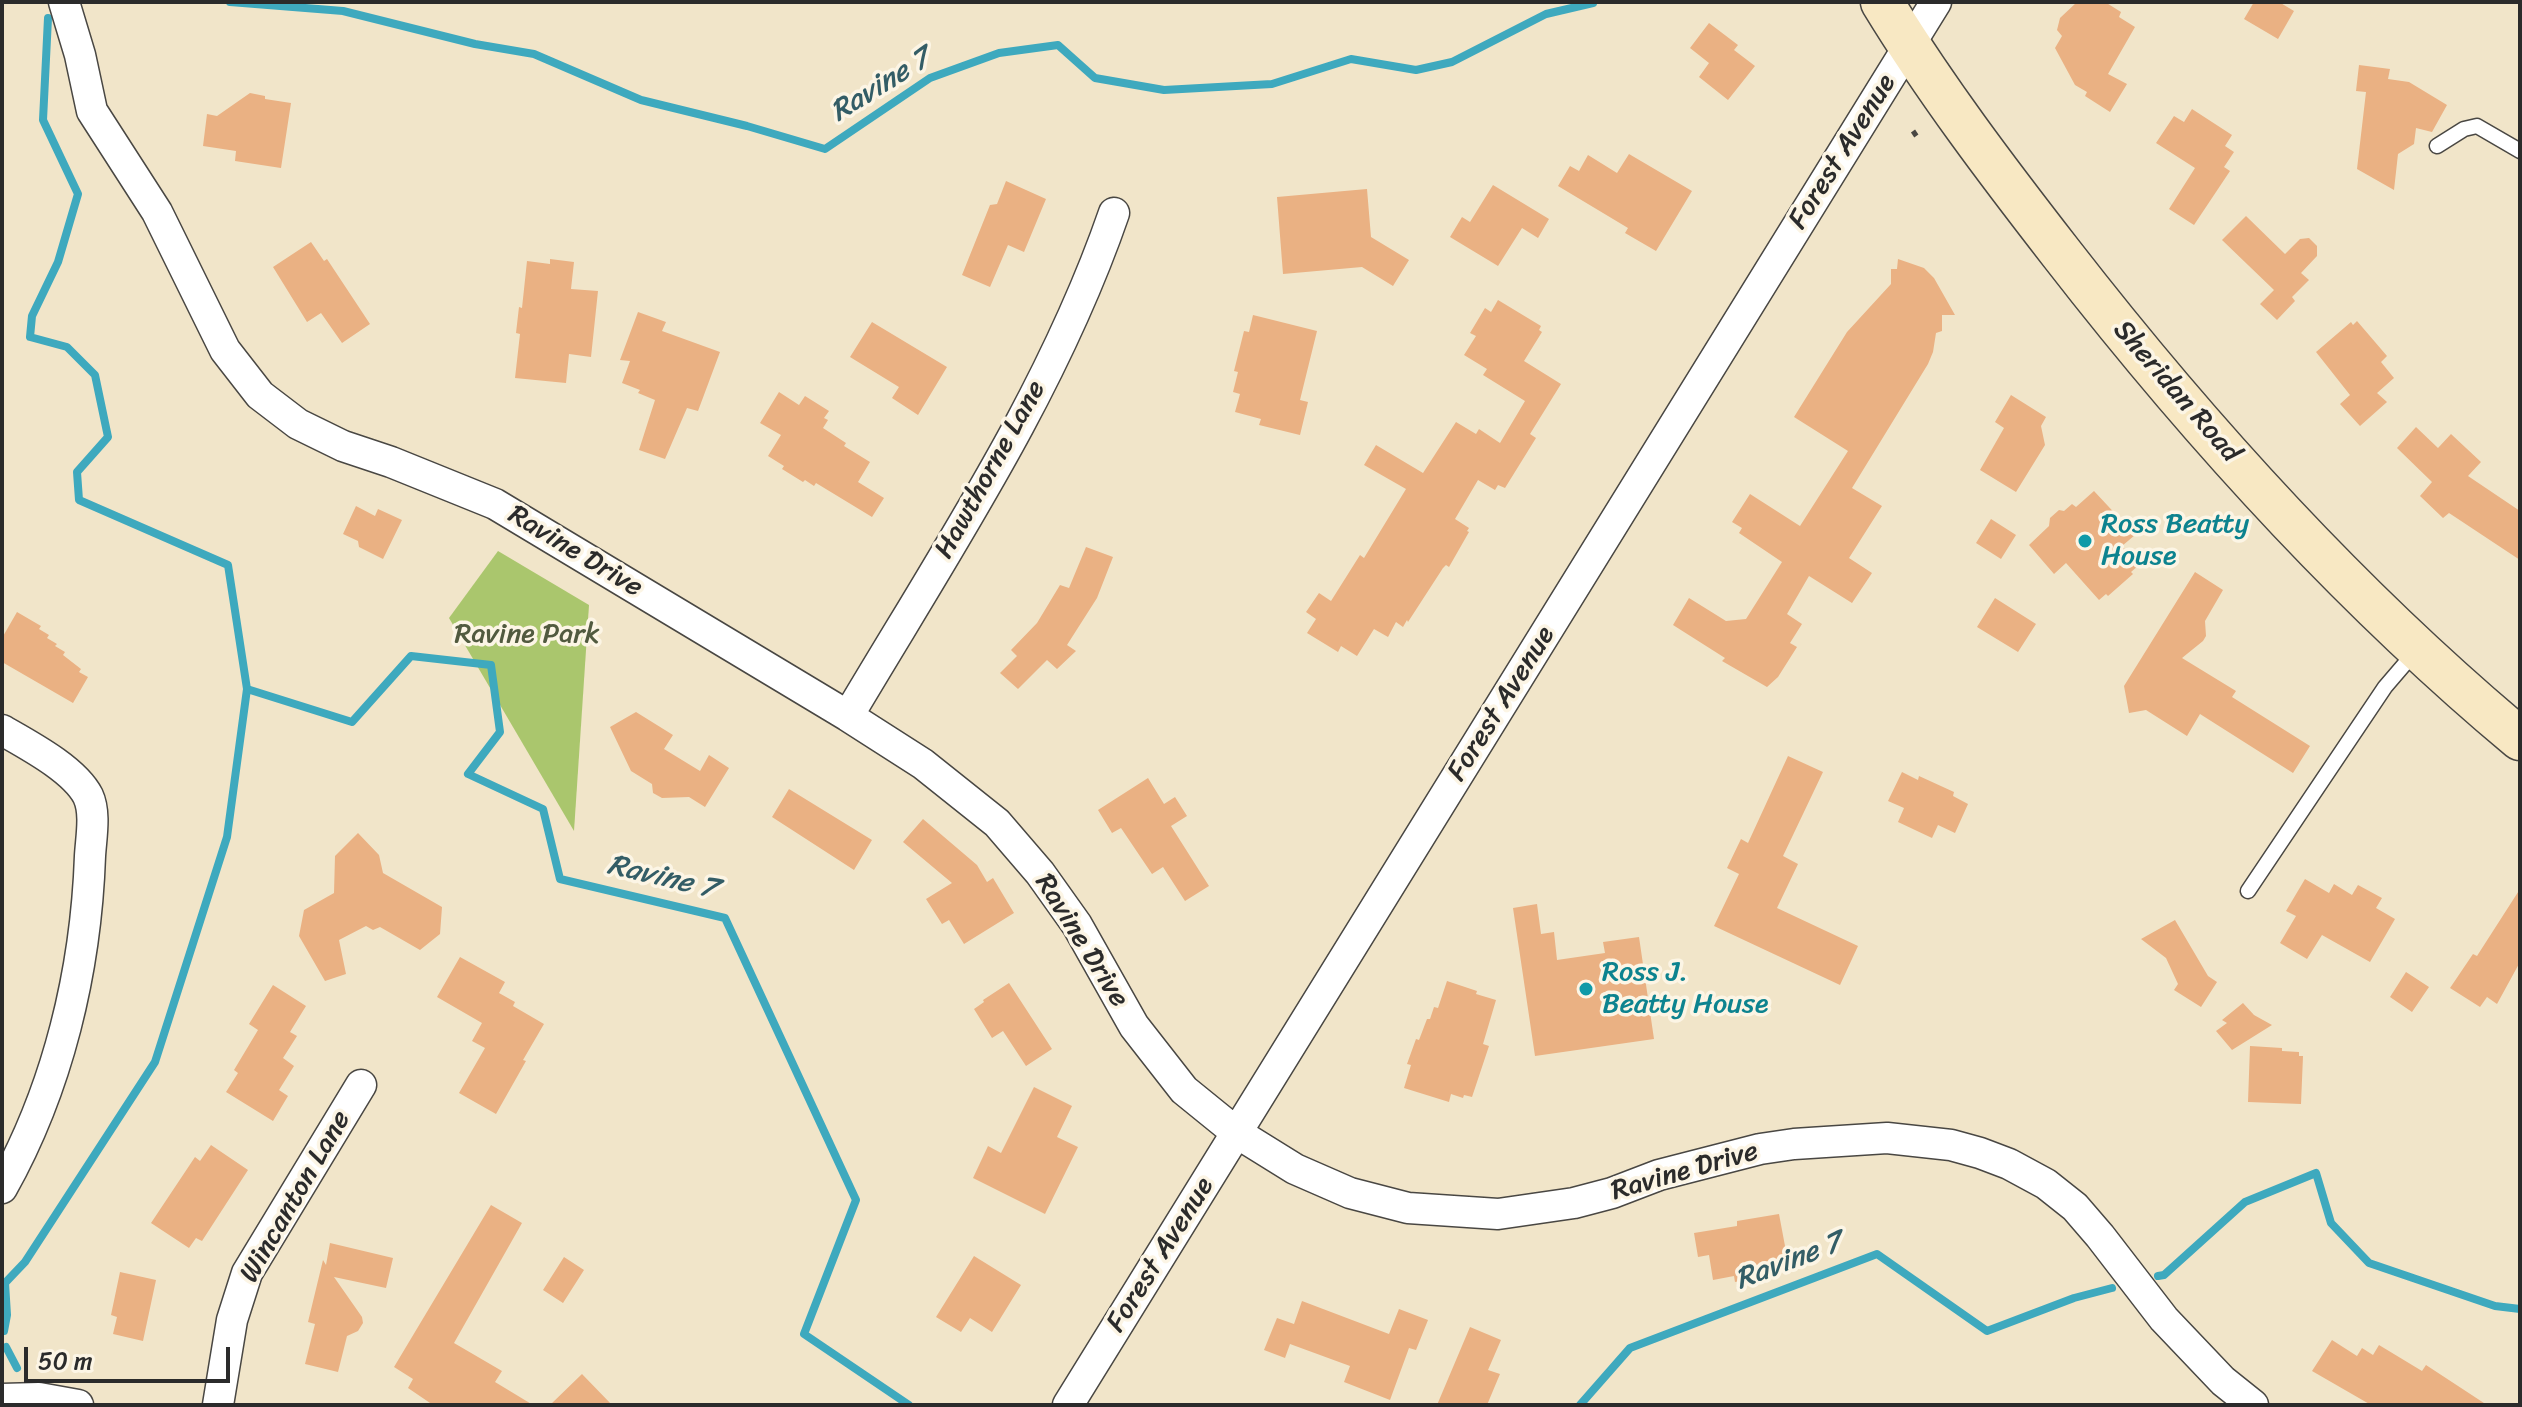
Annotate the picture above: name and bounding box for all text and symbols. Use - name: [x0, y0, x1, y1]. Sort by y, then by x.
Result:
- water label: Ravine 7: [824, 41, 938, 131]
- street label: Forest Avenue: [1782, 68, 1904, 236]
- street label: Sheridan Road: [2105, 314, 2247, 470]
- street label: Hawthorne Lane: [928, 375, 1054, 565]
- street label: Ravine Drive: [502, 499, 648, 605]
- place label: Ross Beatty House: [2101, 508, 2249, 574]
- marker: Ross Beatty House: [2076, 532, 2094, 550]
- park label: Ravine Park: [454, 618, 600, 652]
- street label: Forest Avenue: [1441, 620, 1563, 788]
- water label: Ravine 7: [604, 848, 720, 908]
- street label: Ravine Drive: [1027, 868, 1135, 1014]
- place label: Ross J. Beatty House: [1602, 956, 1768, 1022]
- marker: Ross J. Beatty House: [1577, 980, 1595, 998]
- street label: Wincanton Lane: [233, 1105, 359, 1289]
- street label: Ravine Drive: [1608, 1135, 1762, 1209]
- street label: Forest Avenue: [1100, 1171, 1222, 1339]
- water label: Ravine 7: [1731, 1225, 1847, 1299]
- scale bar: [28, 1331, 234, 1381]
- text: 50 m: [38, 1340, 93, 1382]

